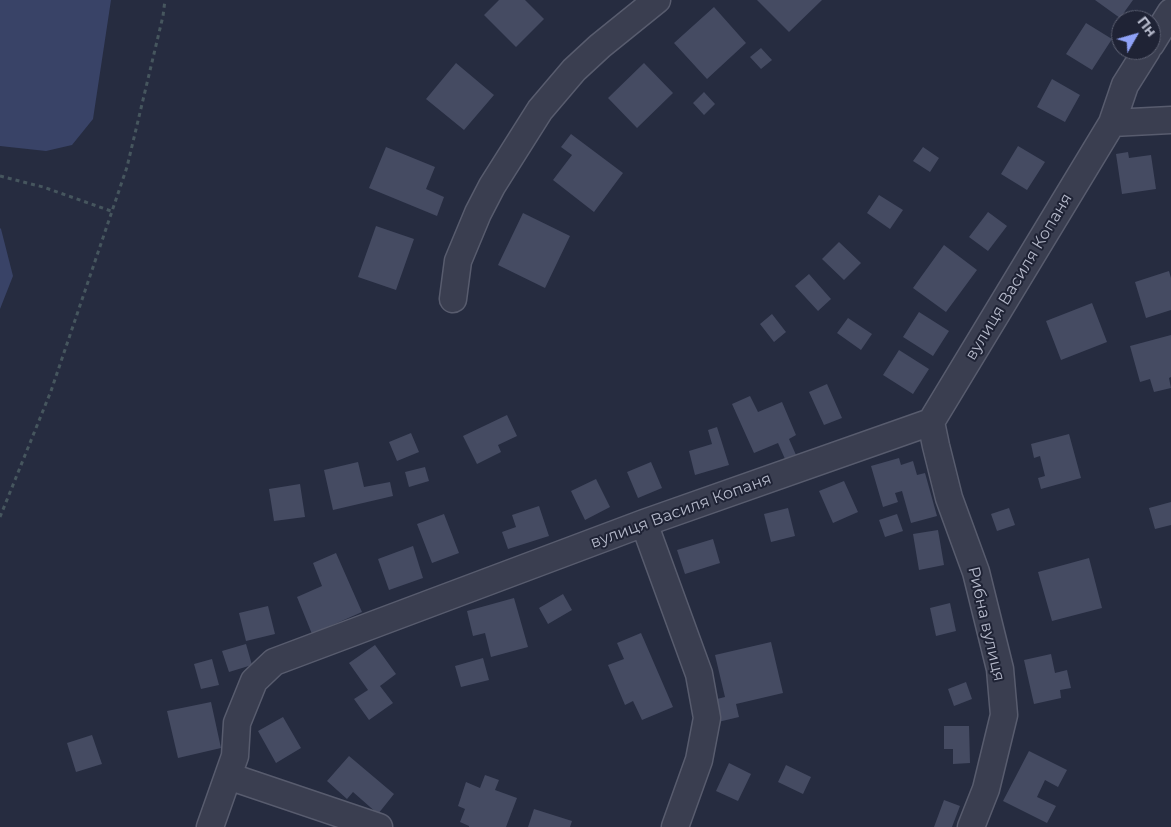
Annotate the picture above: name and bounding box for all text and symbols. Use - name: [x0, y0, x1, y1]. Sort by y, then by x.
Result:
- north arrow: [1111, 10, 1161, 60]
- text: Пн: [1133, 13, 1161, 40]
- street label: вулиця Василя Копаня: [962, 190, 1076, 364]
- street label: вулиця Василя Копаня: [588, 469, 774, 553]
- street label: Рибна вулиця: [963, 565, 1009, 683]

